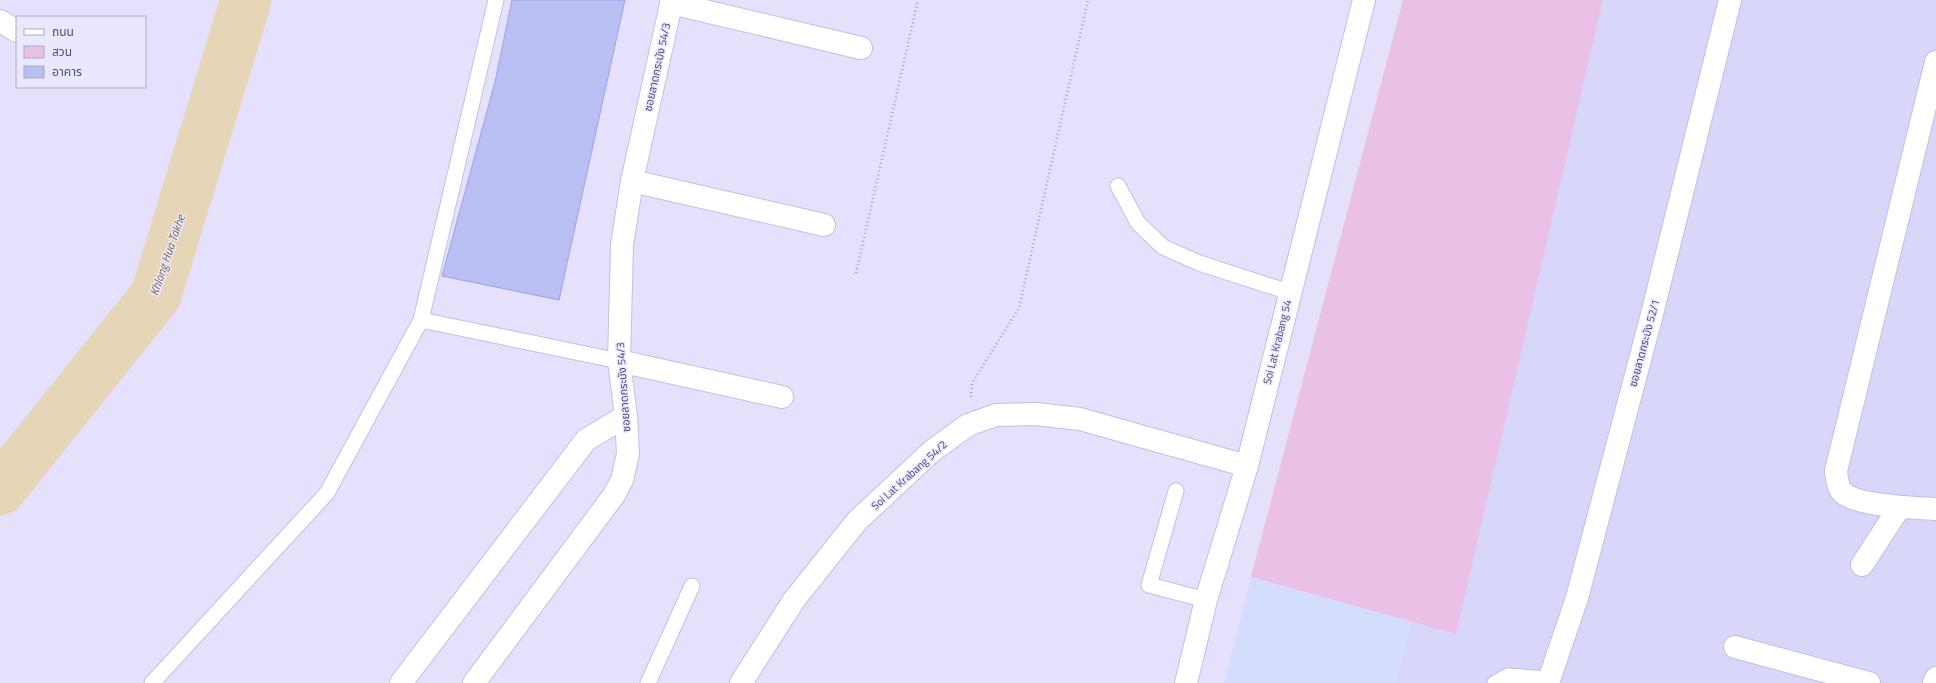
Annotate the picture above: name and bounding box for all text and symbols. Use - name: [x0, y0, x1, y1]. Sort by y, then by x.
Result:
- legend: [16, 16, 146, 88]
- street label: ซอยลาดกระบัง 54/3: [640, 21, 674, 113]
- text: ถนน: [52, 22, 74, 41]
- text: สวน: [52, 42, 72, 61]
- text: อาคาร: [52, 62, 82, 81]
- water label: Khlong Hua Takhe: [144, 211, 190, 298]
- street label: ซอยลาดกระบัง 52/1: [1625, 297, 1663, 389]
- street label: Soi Lat Krabang 54: [1259, 298, 1295, 386]
- street label: ซอยลาดกระบัง 54/3: [612, 341, 634, 433]
- street label: Soi Lat Krabang 54/2: [867, 436, 951, 514]

